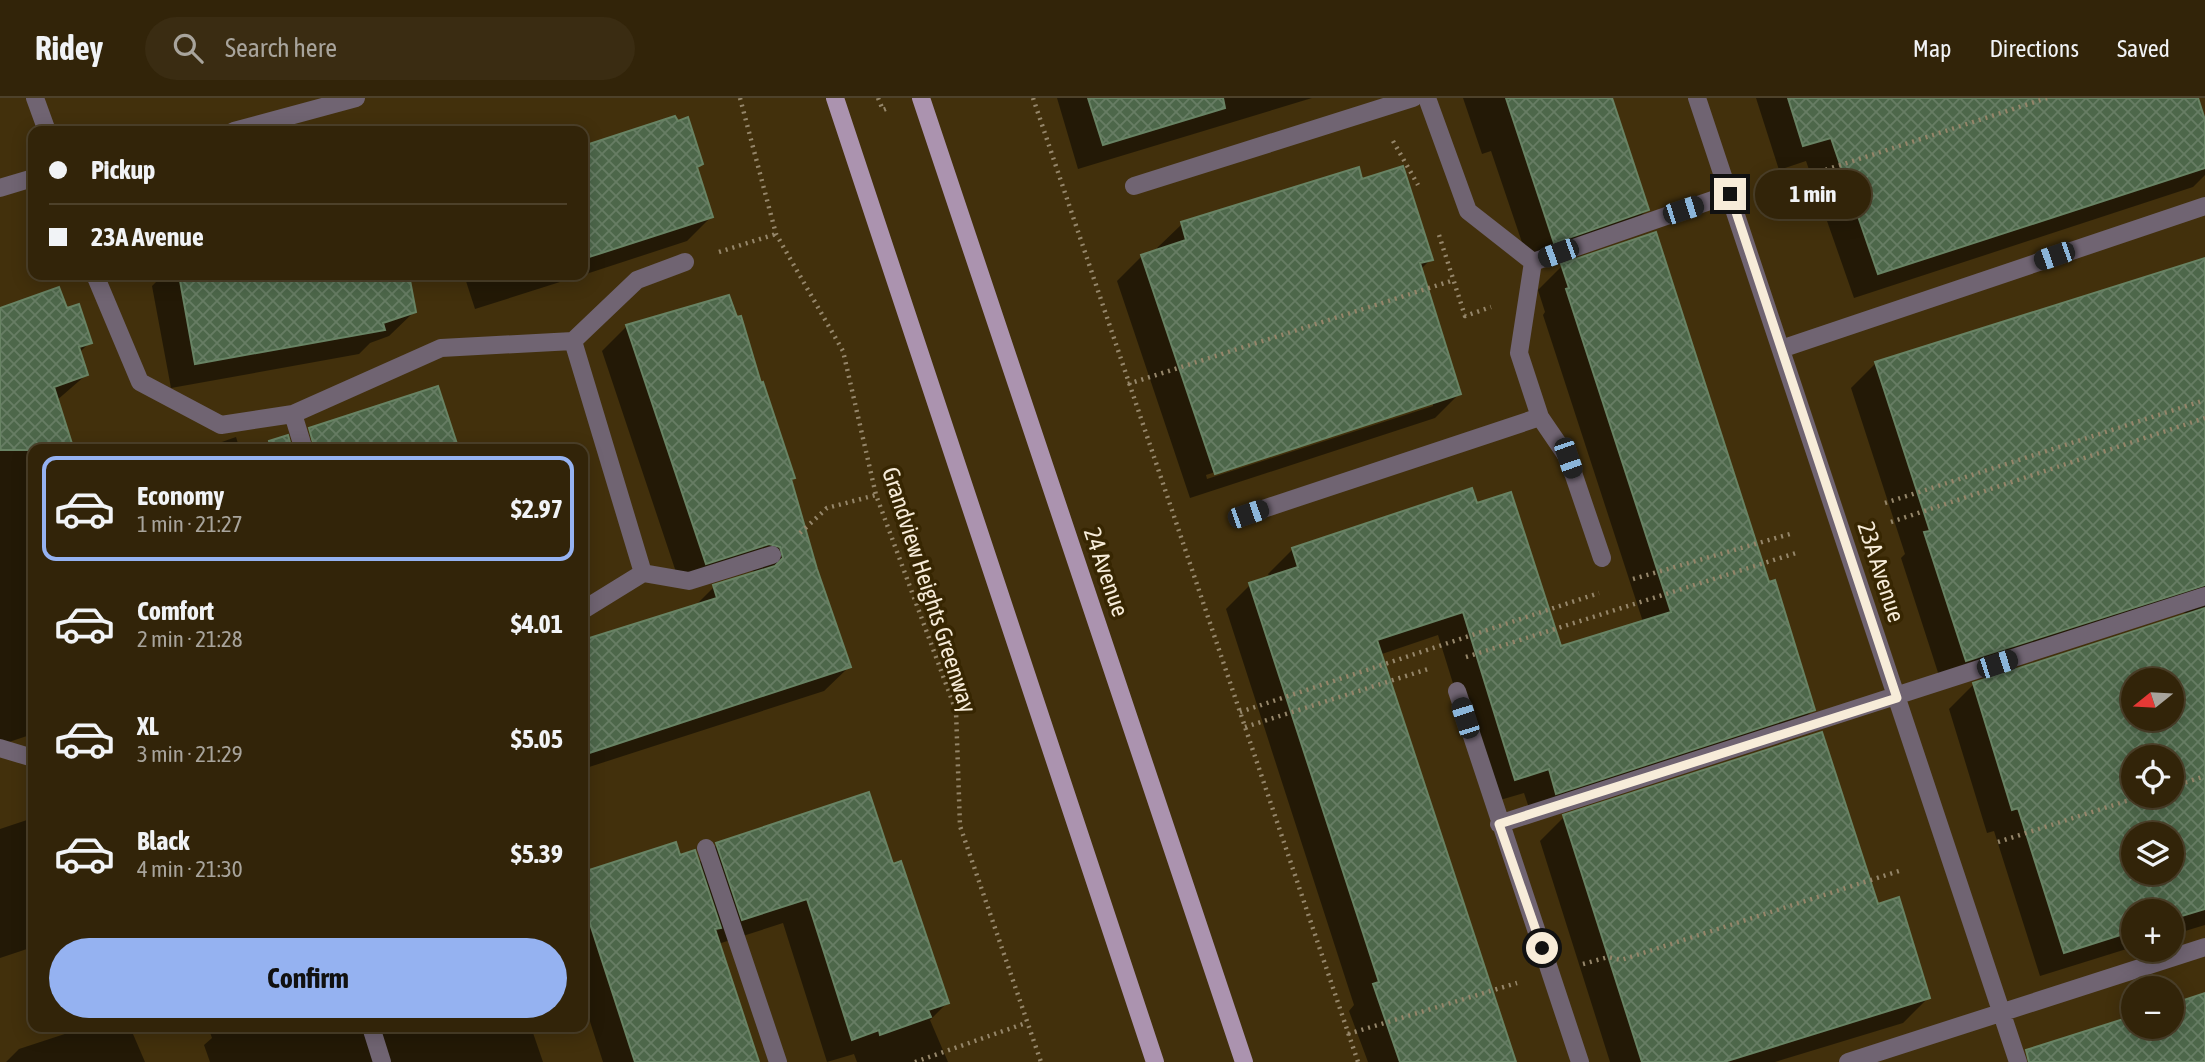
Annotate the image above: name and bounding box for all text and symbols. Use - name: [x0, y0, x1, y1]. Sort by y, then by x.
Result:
- search box: [145, 17, 635, 80]
- text: Ridey: [35, 29, 103, 67]
- icon: search: [169, 29, 207, 67]
- text: Search here: [225, 33, 337, 63]
- text: Map: [1913, 35, 1951, 62]
- text: Directions: [1989, 35, 2079, 62]
- text: Saved: [2117, 35, 2170, 62]
- text: Pickup: [91, 155, 155, 185]
- callout: 1 min: [1754, 170, 1870, 218]
- route end: [1714, 178, 1746, 210]
- text: 1 min: [1790, 181, 1836, 207]
- car: [1660, 194, 1707, 226]
- text: 23A Avenue: [91, 222, 204, 252]
- car: [1535, 236, 1582, 270]
- car: [2031, 239, 2078, 273]
- car: [1552, 435, 1585, 481]
- street label: Grandview Heights Greenway: [877, 464, 982, 716]
- icon: car: [53, 477, 116, 540]
- text: Economy: [137, 481, 224, 511]
- text: $2.97: [511, 494, 563, 524]
- car: [1225, 497, 1272, 531]
- text: 1 min · 21:27: [137, 511, 243, 537]
- street label: 23A Avenue: [1853, 518, 1910, 625]
- street label: 24 Avenue: [1079, 524, 1134, 620]
- icon: car: [53, 592, 116, 655]
- text: Comfort: [137, 596, 214, 626]
- text: $4.01: [511, 609, 563, 639]
- text: 2 min · 21:28: [137, 626, 243, 652]
- car: [1974, 648, 2021, 680]
- north arrow: [2121, 668, 2184, 732]
- map controls: [2121, 668, 2184, 1039]
- car: [1449, 695, 1482, 741]
- icon: car: [53, 707, 116, 770]
- text: XL: [137, 711, 159, 741]
- text: $5.05: [511, 724, 563, 754]
- text: 3 min · 21:29: [137, 741, 243, 767]
- button: locate: [2121, 745, 2184, 808]
- icon: car: [53, 822, 116, 885]
- button: layers: [2121, 822, 2184, 885]
- text: Black: [137, 826, 189, 856]
- text: $5.39: [511, 839, 563, 869]
- text: 4 min · 21:30: [137, 856, 243, 882]
- button: +: [2121, 899, 2184, 962]
- route start: [1526, 932, 1558, 964]
- button: Confirm: [49, 938, 567, 1018]
- button: −: [2121, 976, 2184, 1039]

